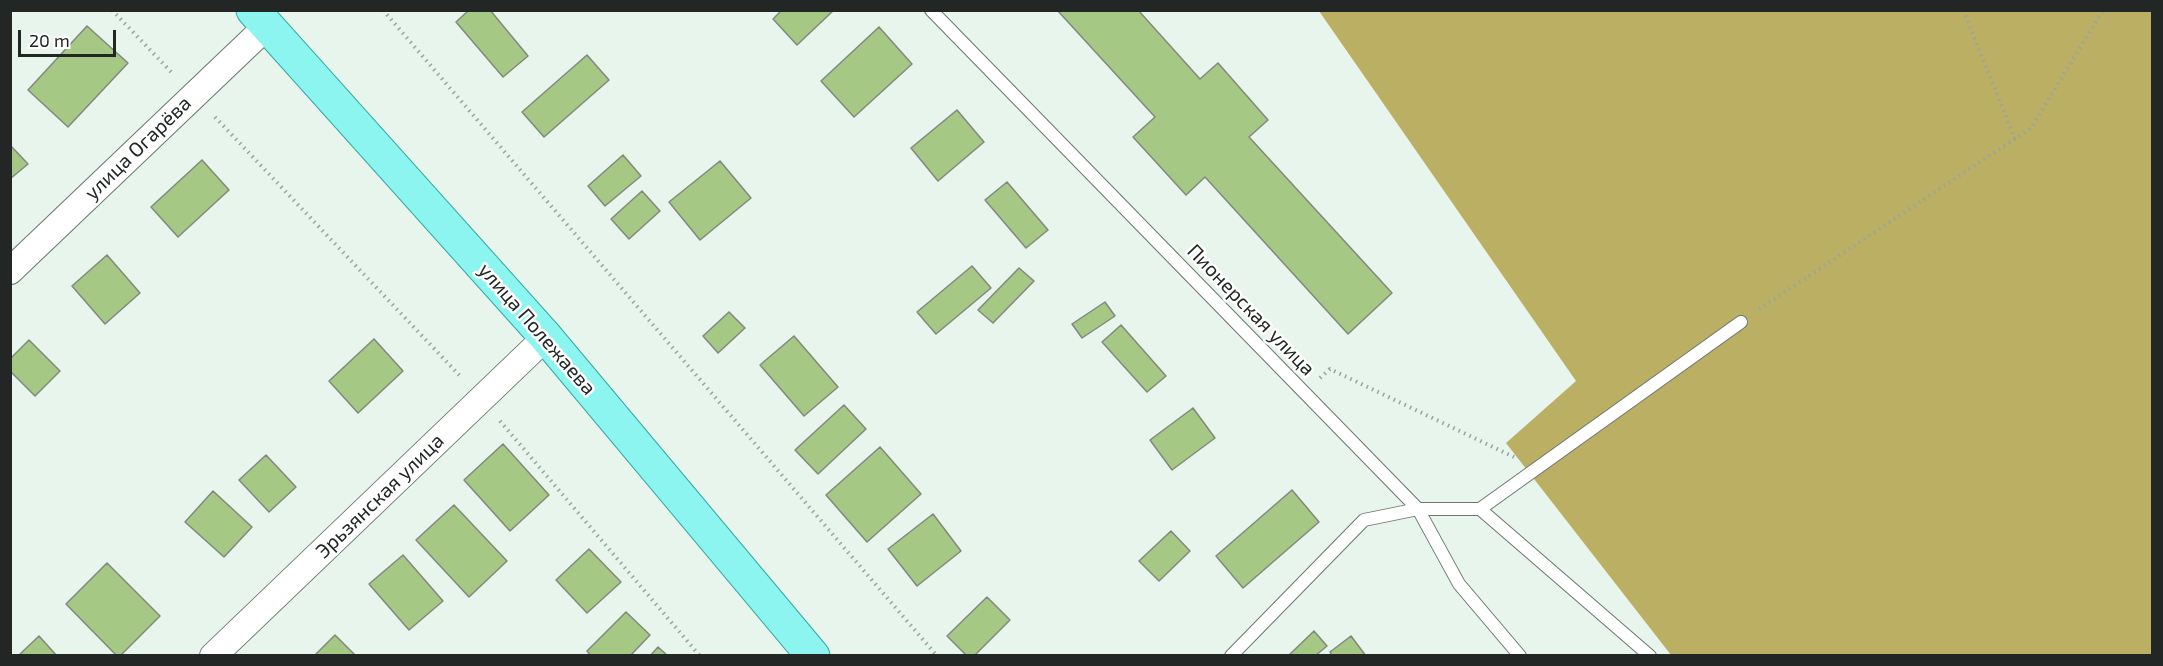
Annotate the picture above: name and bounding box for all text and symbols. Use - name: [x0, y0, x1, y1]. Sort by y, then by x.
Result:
- scale bar: [21, 18, 118, 56]
- text: 20 m: [29, 29, 70, 51]
- street label: улица Огарёва: [80, 91, 196, 205]
- street label: Пионерская улица: [1182, 239, 1320, 381]
- street label: улица Полежаева: [473, 258, 601, 400]
- street label: Эрьзянская улица: [311, 429, 449, 563]

